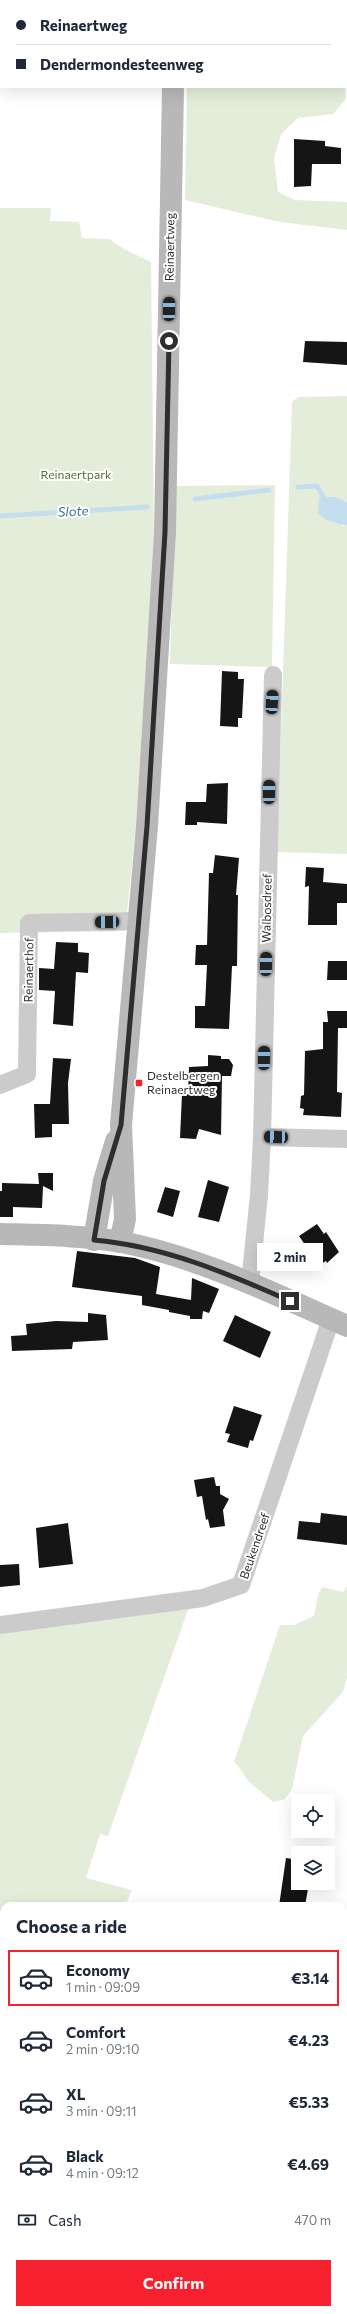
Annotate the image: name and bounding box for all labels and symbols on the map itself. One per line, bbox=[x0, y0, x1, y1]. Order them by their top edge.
street label: Reinaertweg bbox=[161, 212, 177, 281]
car bbox=[163, 297, 175, 321]
route start bbox=[160, 332, 178, 350]
park label: Reinaertpark bbox=[41, 467, 112, 481]
water label: Slote bbox=[57, 502, 89, 520]
car bbox=[265, 690, 279, 714]
car bbox=[263, 780, 275, 804]
street label: Walbosdreef bbox=[258, 873, 274, 943]
car bbox=[95, 916, 119, 928]
street label: Reinaerthof bbox=[20, 937, 36, 1003]
car bbox=[260, 952, 272, 976]
car bbox=[258, 1046, 270, 1070]
place label: Destelbergen Reinaertweg bbox=[147, 1068, 220, 1096]
marker: Destelbergen Reinaertweg bbox=[134, 1078, 144, 1088]
car bbox=[264, 1131, 288, 1143]
callout: 2 min bbox=[257, 1243, 323, 1271]
route end bbox=[281, 1292, 299, 1310]
street label: Beukendreef bbox=[236, 1511, 272, 1581]

